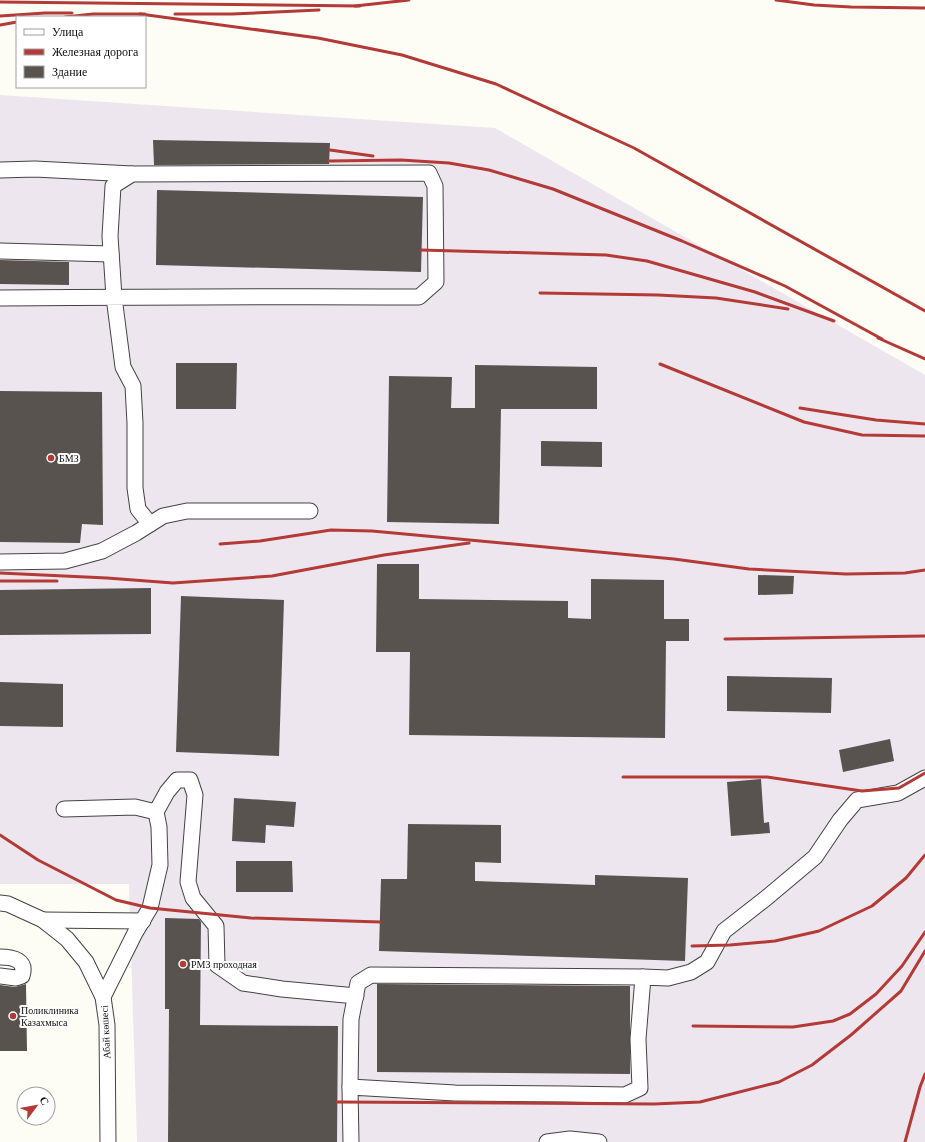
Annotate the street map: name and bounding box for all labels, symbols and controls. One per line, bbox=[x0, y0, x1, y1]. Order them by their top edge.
legend bbox=[16, 16, 146, 88]
text: Улица bbox=[52, 25, 84, 39]
text: Железная дорога bbox=[52, 45, 139, 59]
text: Здание bbox=[52, 65, 87, 79]
marker: БМЗ bbox=[46, 453, 56, 463]
place label: БМЗ bbox=[59, 453, 79, 464]
marker: РМЗ проходная bbox=[178, 959, 188, 969]
place label: РМЗ проходная bbox=[191, 959, 257, 970]
place label: Поликлиника Казахмыса bbox=[21, 1005, 79, 1028]
street label: Абай көшесі bbox=[99, 1005, 112, 1059]
marker: Поликлиника Казахмыса bbox=[8, 1011, 18, 1021]
north arrow bbox=[16, 1086, 56, 1126]
text: С bbox=[37, 1094, 52, 1107]

